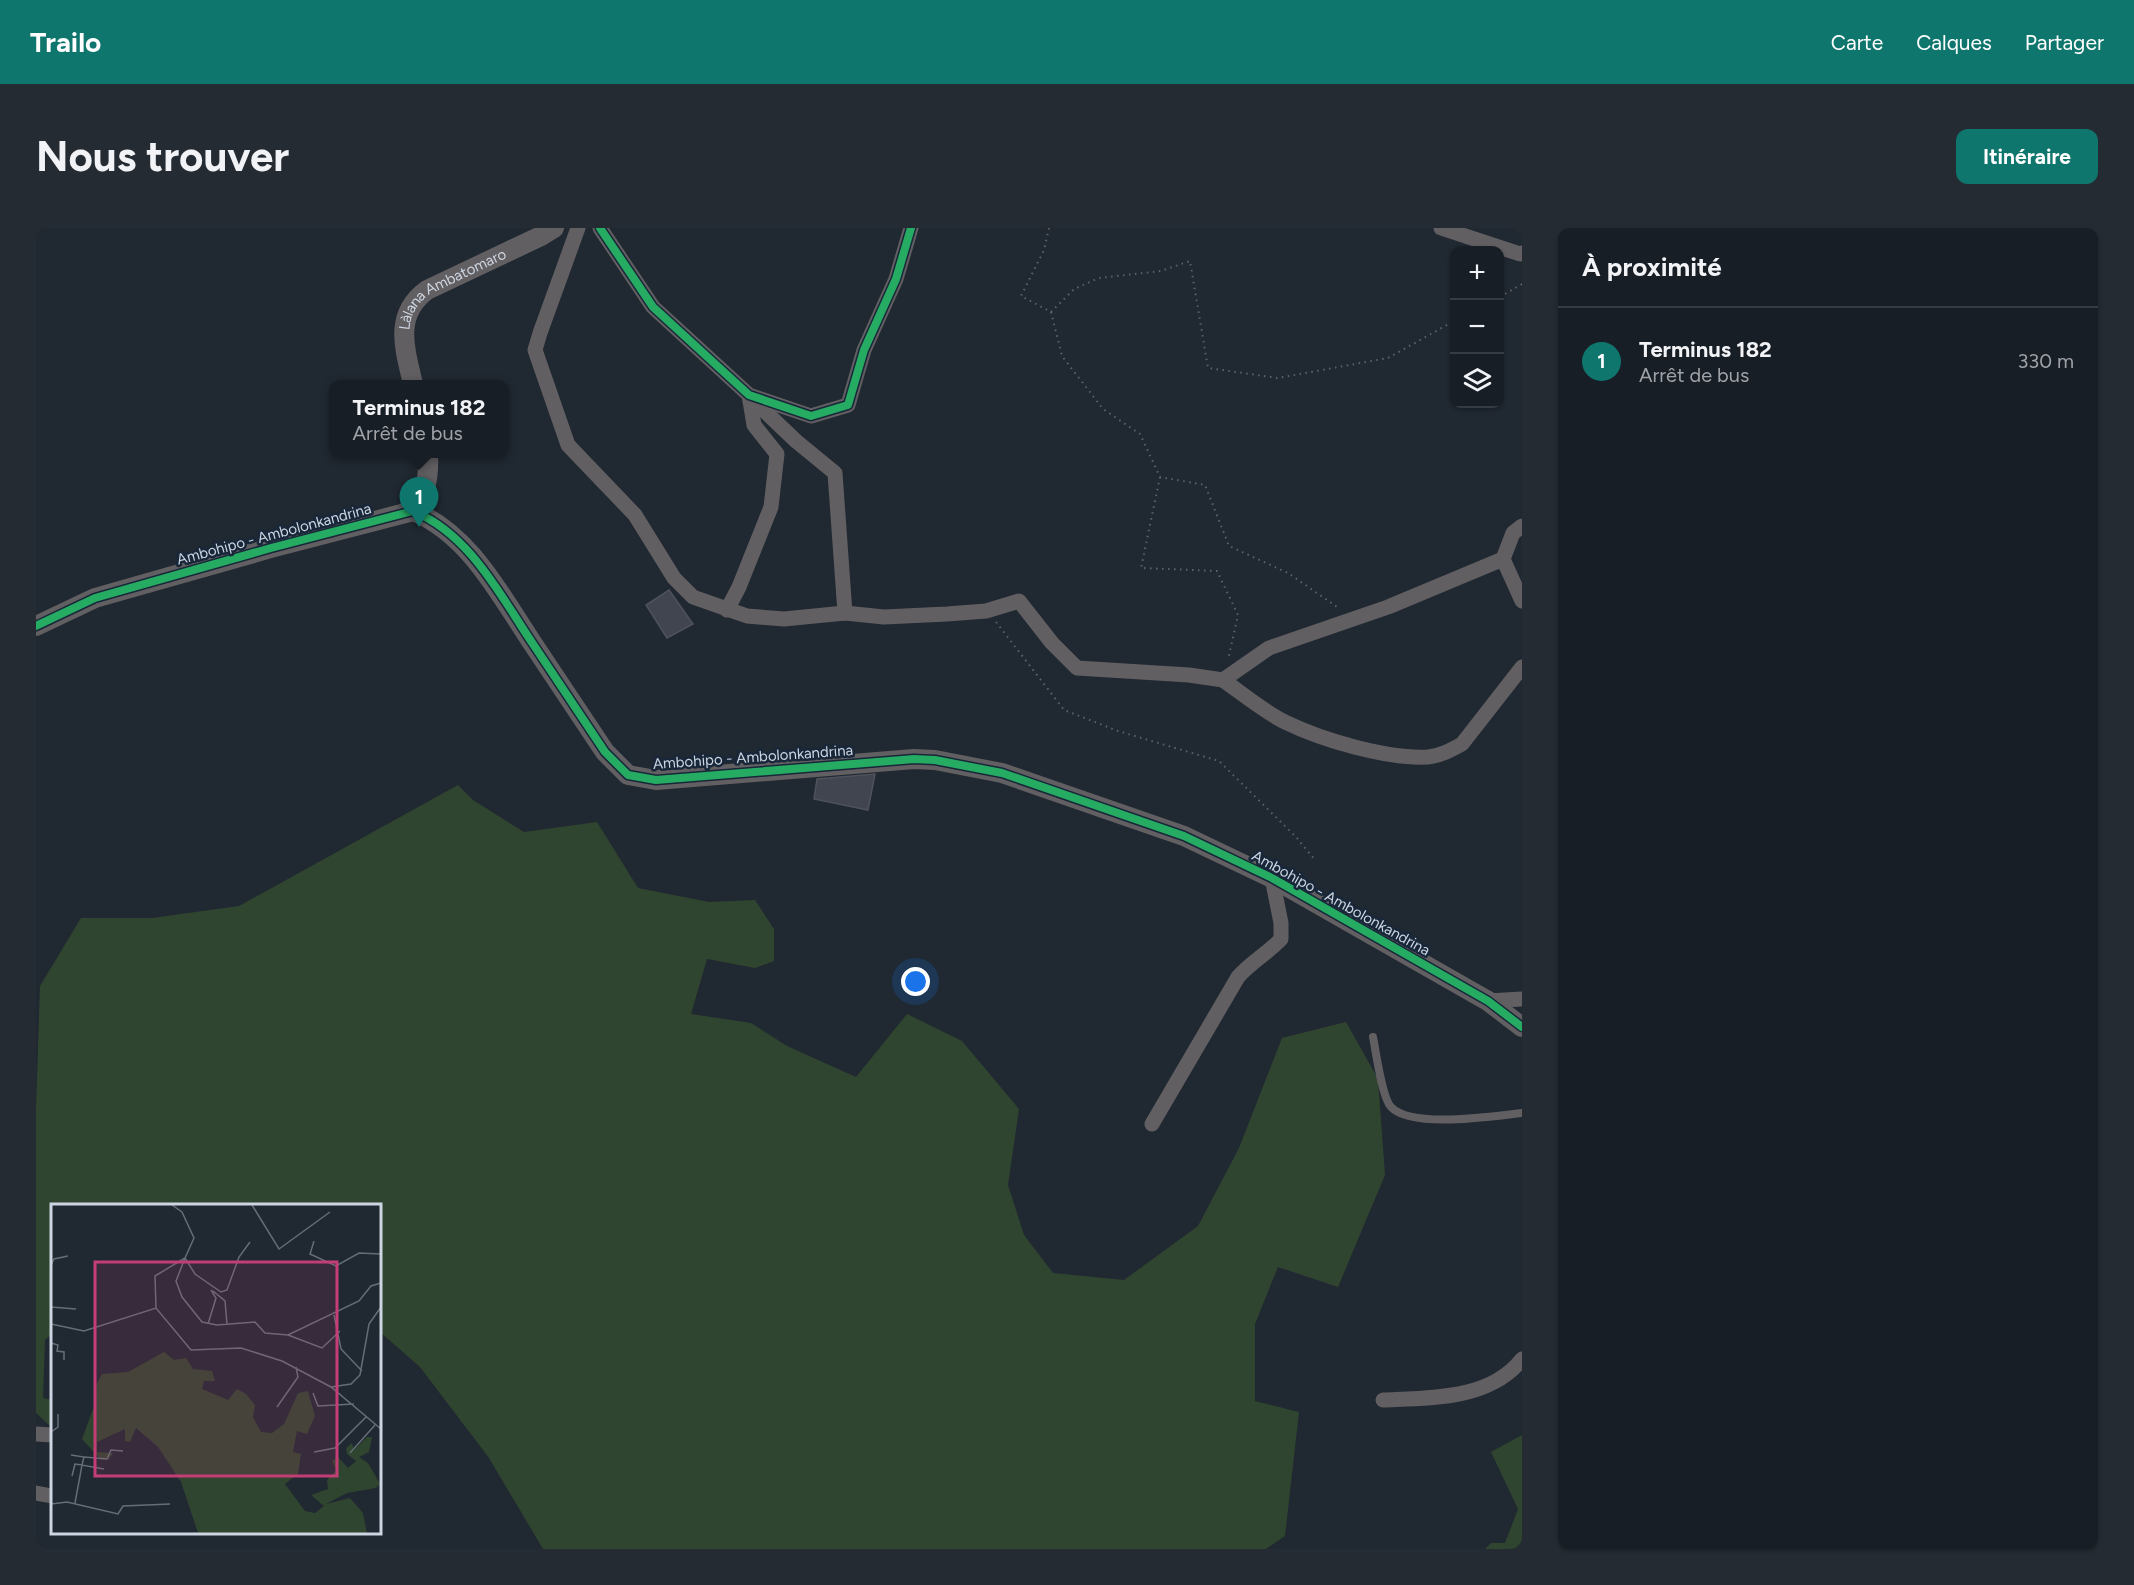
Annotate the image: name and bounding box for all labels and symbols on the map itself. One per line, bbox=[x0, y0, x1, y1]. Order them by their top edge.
street label: Làlana Ambatomaro bbox=[395, 245, 509, 331]
pin: 1 bbox=[400, 478, 439, 527]
street label: Ambohipo - Ambolonkandrina bbox=[175, 499, 373, 569]
street label: Ambohipo - Ambolonkandrina bbox=[652, 741, 854, 773]
street label: Ambohipo - Ambolonkandrina bbox=[1249, 846, 1433, 960]
your location bbox=[901, 967, 930, 996]
inset map bbox=[51, 1204, 381, 1534]

